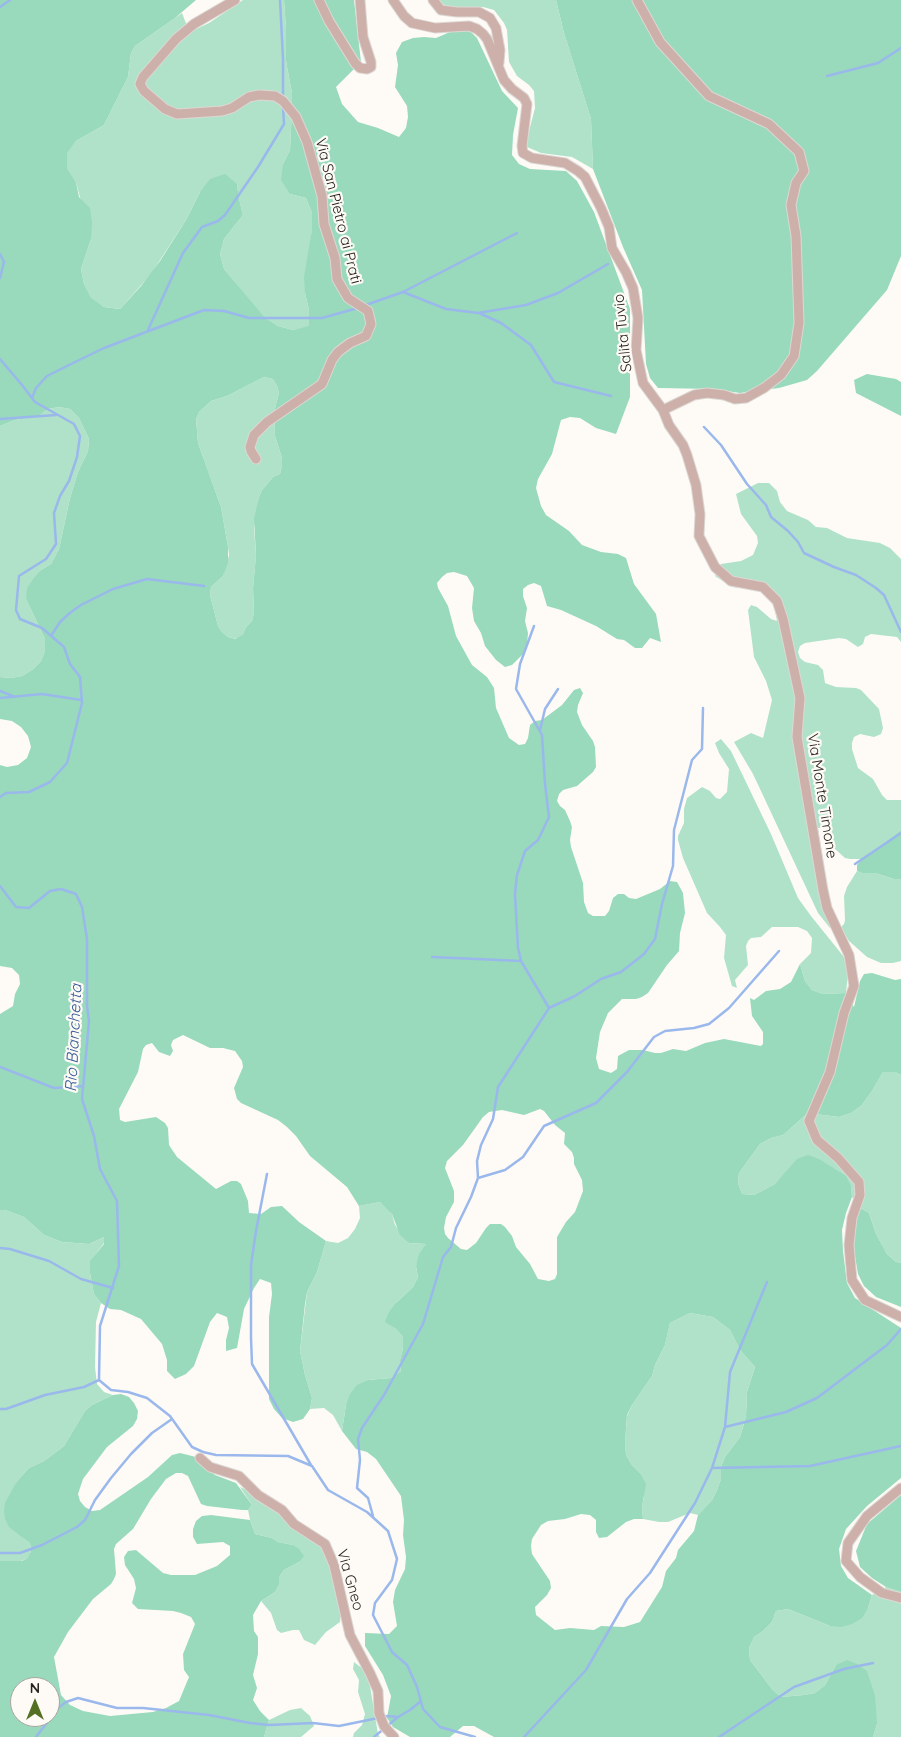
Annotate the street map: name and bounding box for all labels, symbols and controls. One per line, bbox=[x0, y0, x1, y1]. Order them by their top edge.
street label: Via San Pietro ai Prati bbox=[311, 136, 365, 286]
street label: Salita Tuvio bbox=[610, 293, 636, 373]
street label: Via Monte Timone bbox=[803, 732, 841, 860]
water label: Rio Bianchetta bbox=[62, 984, 86, 1092]
street label: Via Gneo bbox=[333, 1547, 367, 1613]
north arrow bbox=[10, 1677, 60, 1727]
text: N bbox=[30, 1679, 40, 1697]

